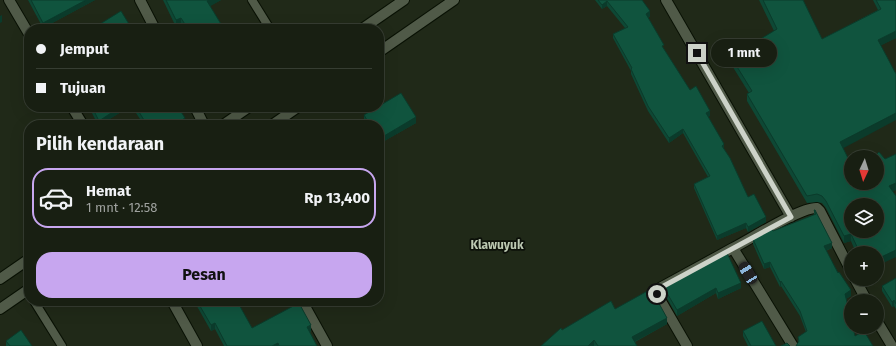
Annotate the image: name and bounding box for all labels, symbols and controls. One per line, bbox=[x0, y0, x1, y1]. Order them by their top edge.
callout: 1 mnt bbox=[711, 39, 777, 67]
text: Jemput bbox=[60, 40, 109, 58]
route end bbox=[688, 44, 706, 62]
text: 1 mnt bbox=[728, 45, 760, 60]
text: Tujuan bbox=[60, 79, 106, 97]
text: Pilih kendaraan bbox=[36, 133, 164, 155]
north arrow bbox=[844, 150, 884, 190]
map controls bbox=[844, 150, 884, 334]
icon: car bbox=[38, 180, 74, 216]
text: Hemat bbox=[86, 182, 131, 200]
text: Rp 13,400 bbox=[304, 189, 370, 207]
button: layers bbox=[844, 198, 884, 238]
text: 1 mnt · 12:58 bbox=[86, 200, 157, 215]
district label: Klawuyuk bbox=[470, 238, 524, 252]
button: + bbox=[844, 246, 884, 286]
button: Pesan bbox=[36, 252, 372, 298]
car bbox=[737, 260, 759, 286]
route start bbox=[648, 285, 666, 303]
button: − bbox=[844, 294, 884, 334]

